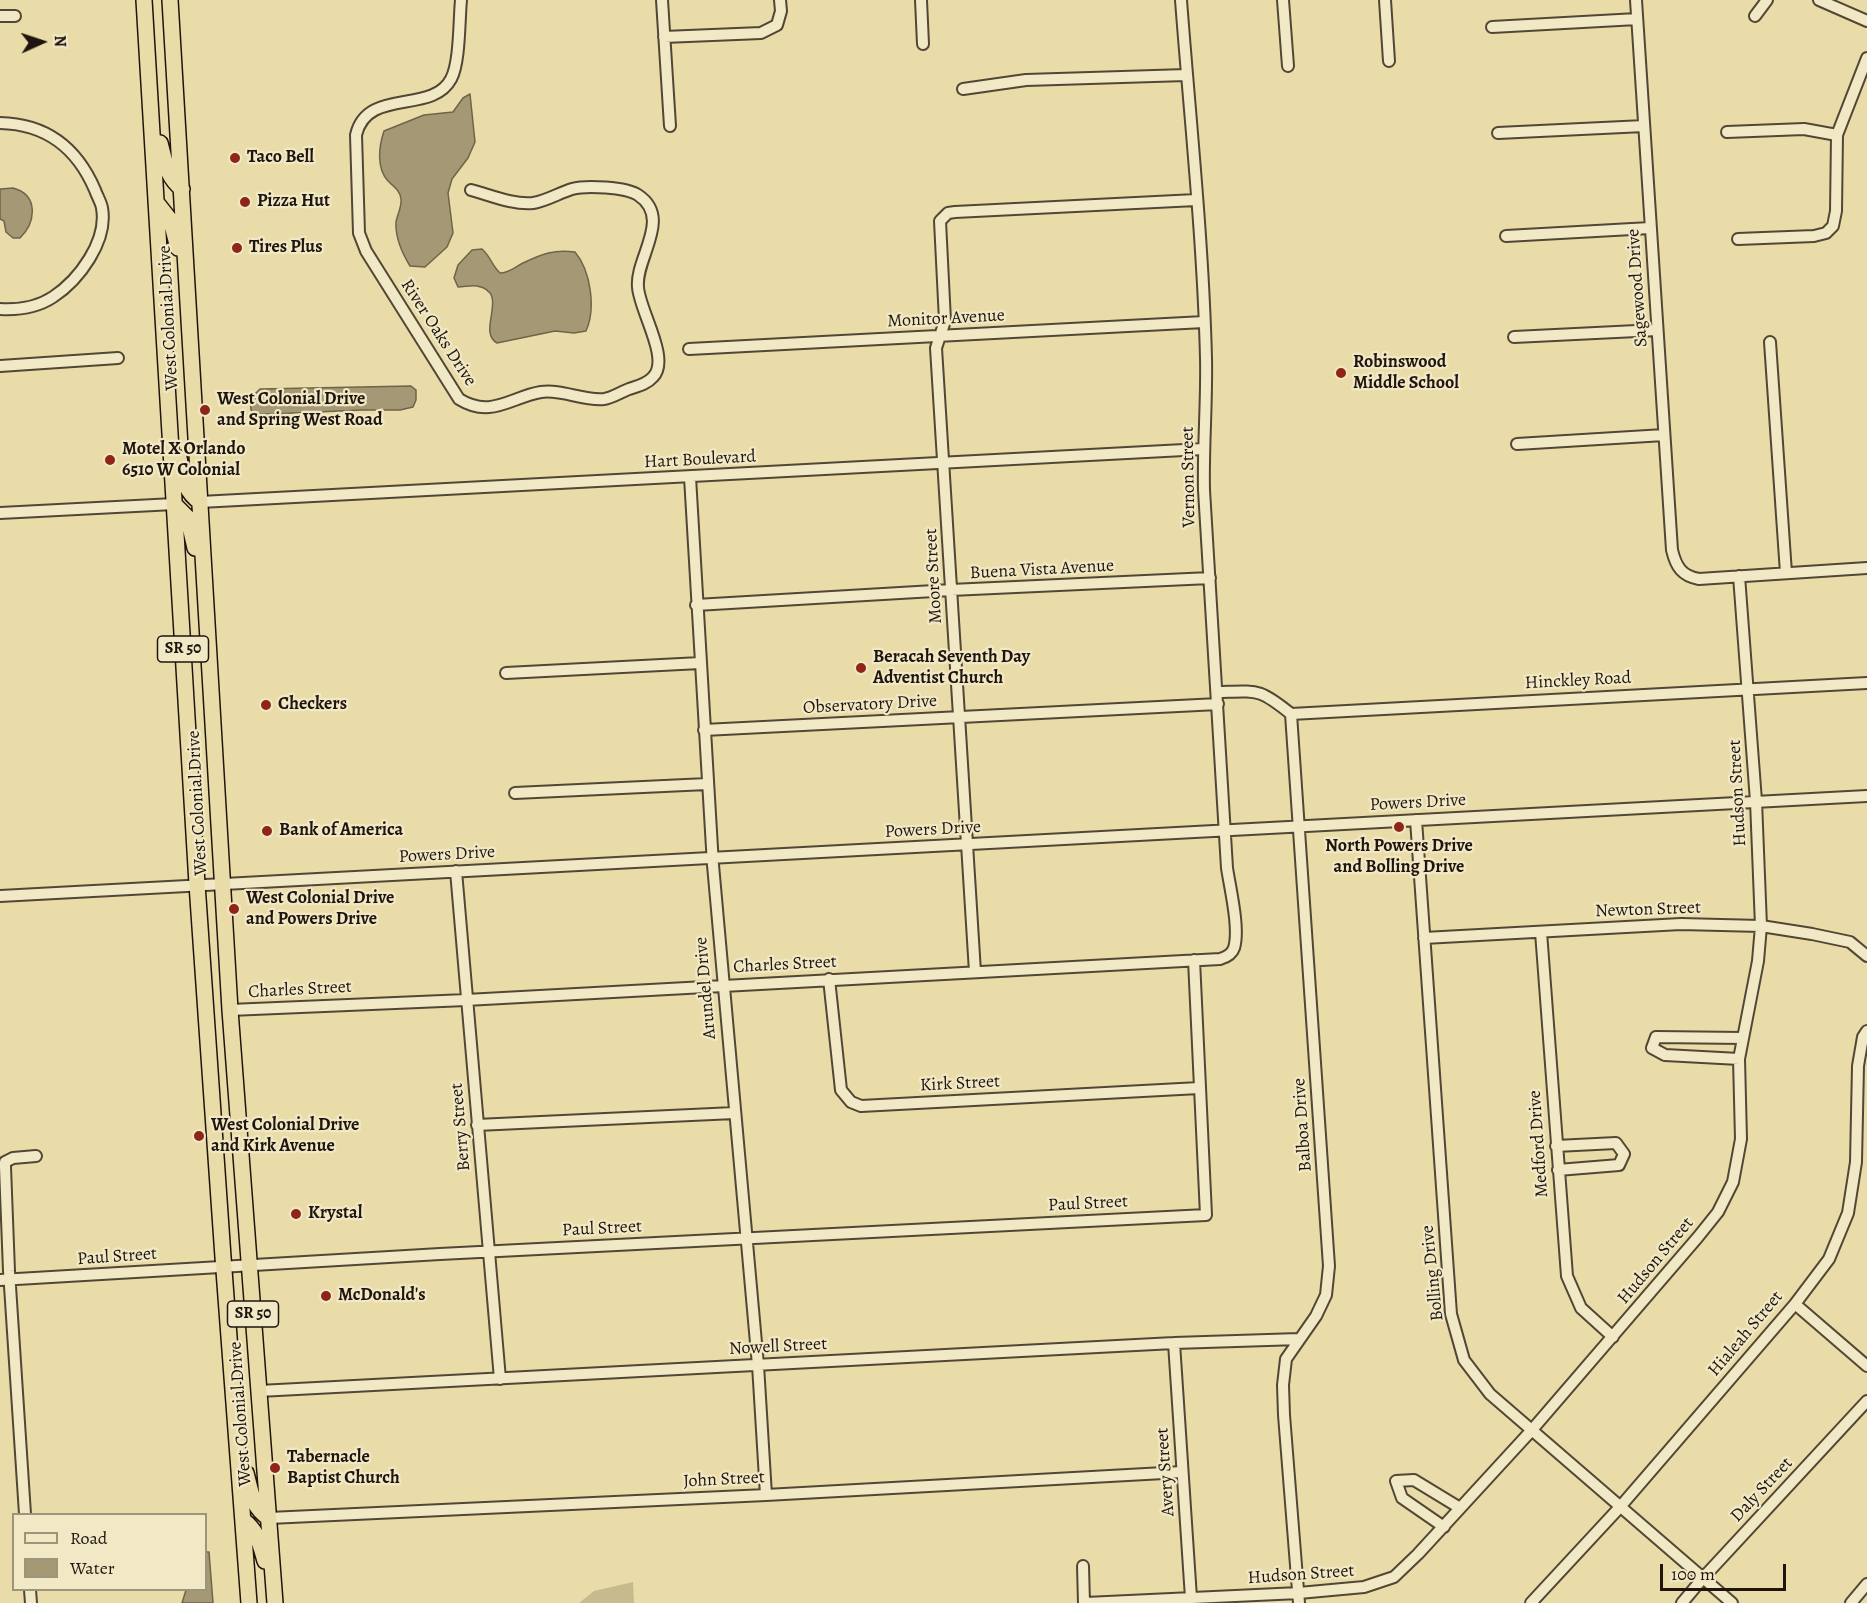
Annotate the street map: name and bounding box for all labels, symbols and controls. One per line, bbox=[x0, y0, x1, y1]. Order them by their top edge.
north arrow bbox=[12, 12, 72, 72]
text: N bbox=[49, 35, 71, 47]
place label: Taco Bell bbox=[247, 147, 314, 169]
marker: Taco Bell bbox=[228, 151, 242, 165]
place label: Pizza Hut bbox=[257, 191, 330, 213]
marker: Pizza Hut bbox=[238, 195, 252, 209]
street label: Sagewood Drive bbox=[1623, 228, 1653, 348]
place label: Tires Plus bbox=[249, 237, 323, 259]
marker: Tires Plus bbox=[230, 241, 244, 255]
street label: West Colonial Drive bbox=[154, 245, 184, 391]
street label: River Oaks Drive bbox=[395, 275, 481, 391]
street label: Monitor Avenue bbox=[887, 305, 1005, 333]
place label: Robinswood Middle School bbox=[1353, 352, 1459, 394]
marker: Robinswood Middle School bbox=[1334, 366, 1348, 380]
place label: West Colonial Drive and Spring West Road bbox=[217, 389, 383, 432]
marker: West Colonial Drive and Spring West Road bbox=[198, 403, 212, 417]
street label: Vernon Street bbox=[1177, 426, 1201, 528]
place label: Motel X Orlando 6510 W Colonial bbox=[122, 439, 245, 482]
street label: Hart Boulevard bbox=[643, 446, 757, 474]
marker: Motel X Orlando 6510 W Colonial bbox=[103, 453, 117, 467]
street label: Moore Street bbox=[921, 528, 947, 624]
street label: Buena Vista Avenue bbox=[969, 555, 1115, 585]
road number: SR 50 bbox=[158, 636, 208, 662]
place label: Beracah Seventh Day Adventist Church bbox=[873, 647, 1030, 690]
marker: Beracah Seventh Day Adventist Church bbox=[854, 661, 868, 675]
street label: Hinckley Road bbox=[1524, 667, 1632, 695]
street label: Observatory Drive bbox=[802, 691, 938, 719]
place label: Checkers bbox=[278, 694, 347, 716]
marker: Checkers bbox=[259, 698, 273, 712]
street label: West Colonial Drive bbox=[183, 730, 213, 876]
street label: Hudson Street bbox=[1724, 739, 1752, 847]
street label: Powers Drive bbox=[1369, 790, 1467, 816]
street label: Powers Drive bbox=[884, 817, 982, 843]
place label: Bank of America bbox=[279, 820, 403, 842]
marker: North Powers Drive and Bolling Drive bbox=[1392, 820, 1406, 834]
marker: Bank of America bbox=[260, 824, 274, 838]
place label: North Powers Drive and Bolling Drive bbox=[1325, 836, 1473, 878]
street label: Powers Drive bbox=[398, 842, 496, 868]
place label: West Colonial Drive and Powers Drive bbox=[246, 888, 394, 930]
street label: Newton Street bbox=[1595, 897, 1701, 923]
marker: West Colonial Drive and Powers Drive bbox=[227, 902, 241, 916]
street label: Arundel Drive bbox=[691, 936, 721, 1040]
street label: Charles Street bbox=[733, 952, 837, 978]
street label: Charles Street bbox=[248, 977, 352, 1003]
street label: Kirk Street bbox=[919, 1071, 1001, 1097]
street label: Balboa Drive bbox=[1289, 1077, 1317, 1173]
street label: Berry Street bbox=[446, 1082, 476, 1172]
street label: Medford Drive bbox=[1524, 1090, 1554, 1198]
place label: West Colonial Drive and Kirk Avenue bbox=[211, 1115, 359, 1158]
marker: West Colonial Drive and Kirk Avenue bbox=[192, 1129, 206, 1143]
street label: Paul Street bbox=[1048, 1191, 1128, 1217]
place label: Krystal bbox=[308, 1203, 362, 1225]
marker: Krystal bbox=[289, 1207, 303, 1221]
street label: Hudson Street bbox=[1613, 1213, 1699, 1309]
street label: Paul Street bbox=[562, 1216, 642, 1242]
street label: Bolling Drive bbox=[1417, 1224, 1449, 1322]
street label: Paul Street bbox=[76, 1243, 158, 1271]
place label: McDonald's bbox=[338, 1285, 426, 1307]
street label: Hialeah Street bbox=[1704, 1287, 1788, 1381]
marker: McDonald's bbox=[319, 1289, 333, 1303]
road number: SR 50 bbox=[228, 1301, 278, 1327]
street label: Nowell Street bbox=[728, 1334, 828, 1360]
street label: West Colonial Drive bbox=[225, 1341, 257, 1487]
street label: Avery Street bbox=[1152, 1427, 1180, 1517]
place label: Tabernacle Baptist Church bbox=[287, 1447, 400, 1490]
street label: Daly Street bbox=[1726, 1453, 1798, 1527]
marker: Tabernacle Baptist Church bbox=[268, 1461, 282, 1475]
street label: John Street bbox=[683, 1467, 765, 1493]
legend bbox=[12, 1513, 207, 1591]
text: Road bbox=[70, 1526, 107, 1550]
scale bar bbox=[1663, 1552, 1789, 1590]
text: Water bbox=[70, 1556, 115, 1580]
street label: Hudson Street bbox=[1247, 1560, 1355, 1590]
text: 100 m bbox=[1671, 1562, 1715, 1586]

